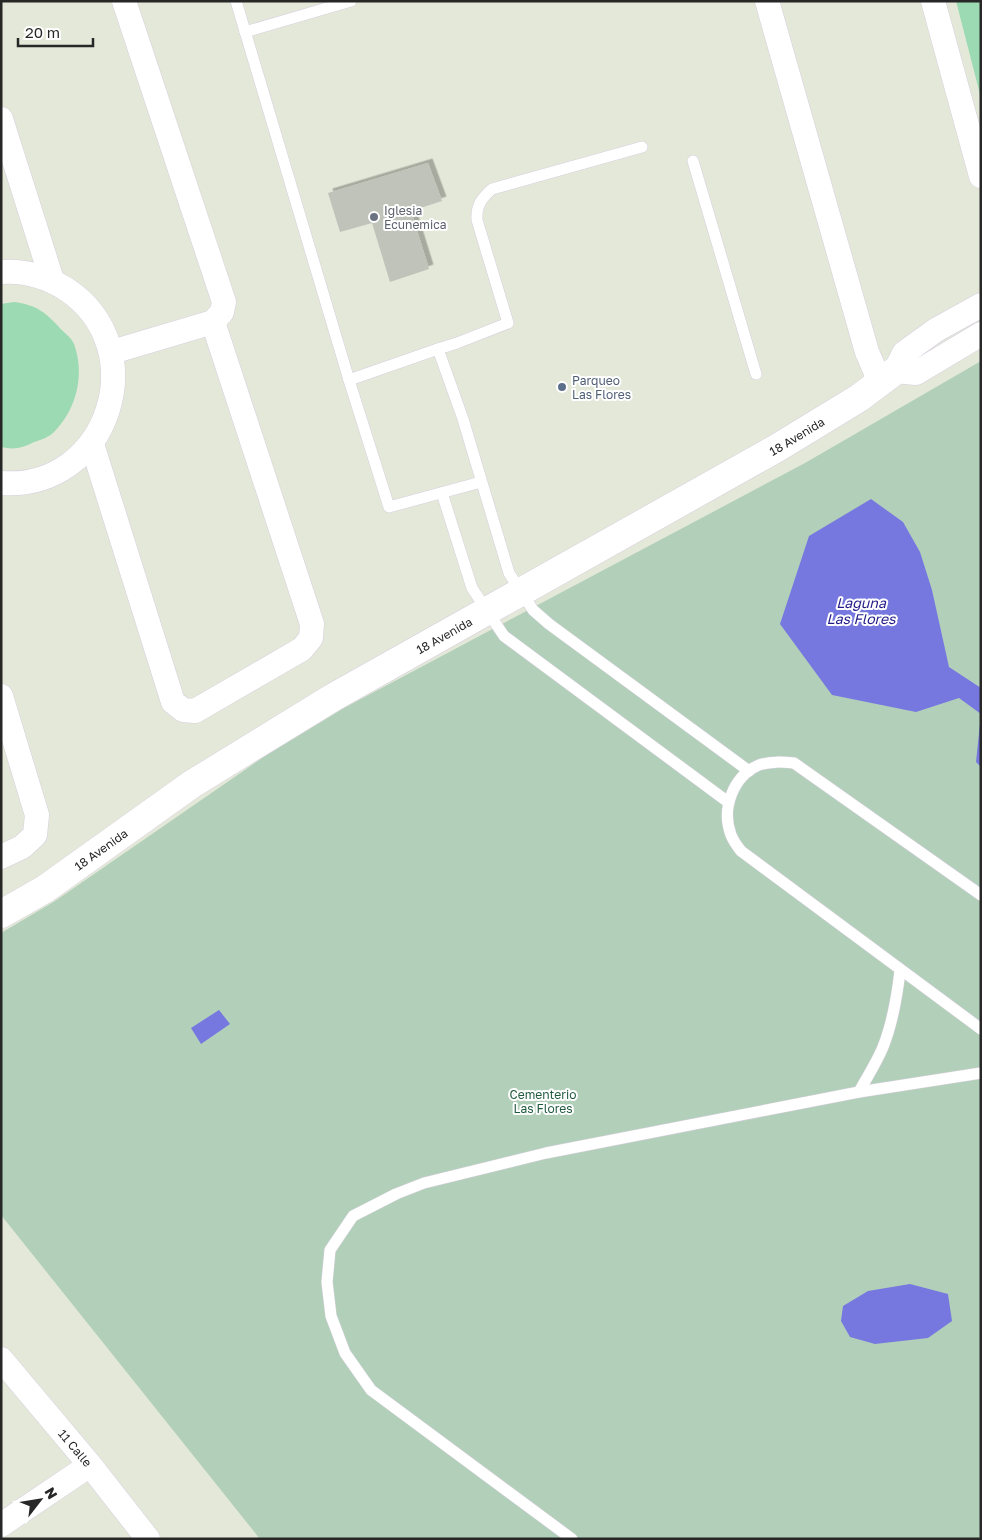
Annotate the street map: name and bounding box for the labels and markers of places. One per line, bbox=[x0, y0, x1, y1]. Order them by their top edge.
place label: Iglesia Ecunemica bbox=[384, 203, 447, 232]
marker: Iglesia Ecunemica bbox=[368, 211, 380, 223]
place label: Parqueo Las Flores bbox=[572, 373, 631, 402]
marker: Parqueo Las Flores bbox=[556, 381, 568, 393]

